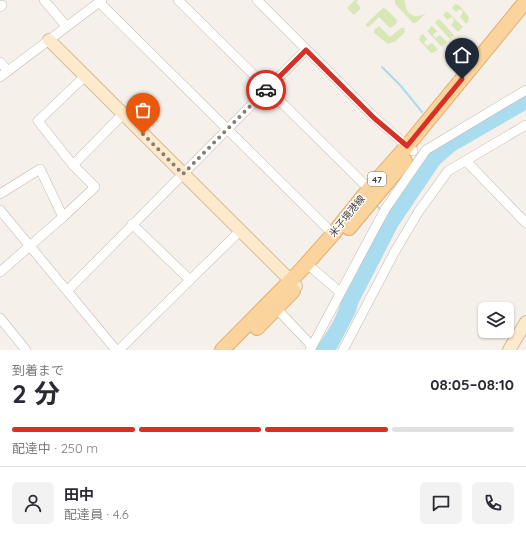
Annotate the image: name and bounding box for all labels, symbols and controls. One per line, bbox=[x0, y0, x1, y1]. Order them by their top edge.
pin bbox=[445, 38, 479, 79]
icon: home bbox=[451, 44, 473, 66]
courier bbox=[246, 70, 286, 110]
icon: car bbox=[255, 79, 277, 101]
pin bbox=[126, 93, 160, 134]
icon: bag bbox=[132, 99, 154, 121]
road number: 47 bbox=[368, 172, 386, 186]
street label: 米子境港線 bbox=[326, 192, 368, 240]
map controls bbox=[478, 302, 514, 338]
button: layers bbox=[478, 302, 514, 338]
text: 到着まで bbox=[12, 362, 64, 378]
text: 08:05–08:10 bbox=[430, 375, 514, 394]
text: 2 分 bbox=[12, 377, 60, 410]
text: 配達中 · 250 m bbox=[12, 440, 98, 456]
button: person bbox=[12, 482, 54, 524]
button: chat bbox=[420, 482, 462, 524]
button: phone bbox=[472, 482, 514, 524]
text: 田中 bbox=[64, 485, 94, 504]
text: 配達員 · 4.6 bbox=[64, 506, 129, 522]

